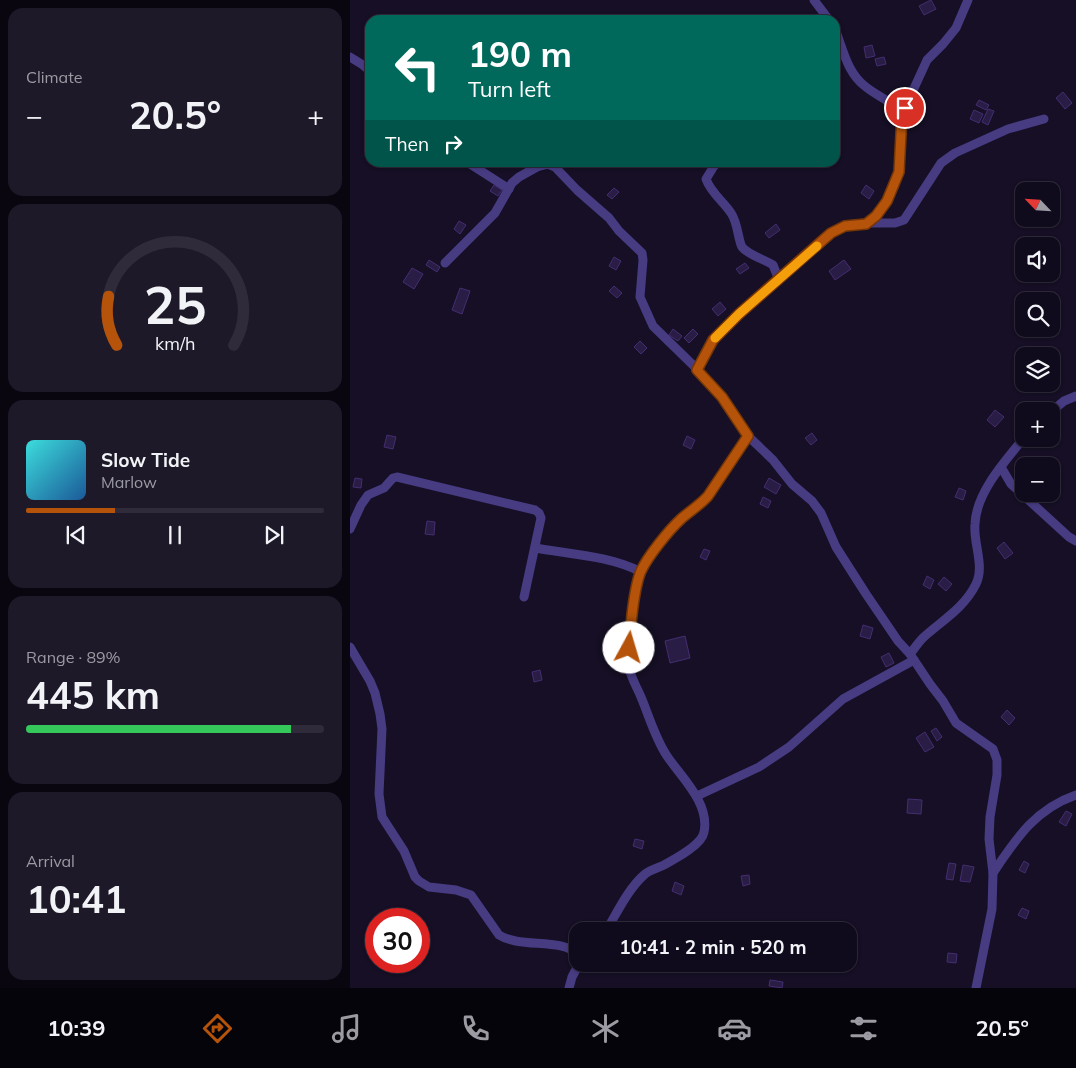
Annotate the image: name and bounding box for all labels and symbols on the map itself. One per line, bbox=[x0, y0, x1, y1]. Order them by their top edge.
pin bbox=[884, 87, 926, 129]
north arrow bbox=[1015, 182, 1060, 228]
position arrow bbox=[602, 621, 654, 673]
speed limit sign: 30 bbox=[365, 908, 430, 973]

